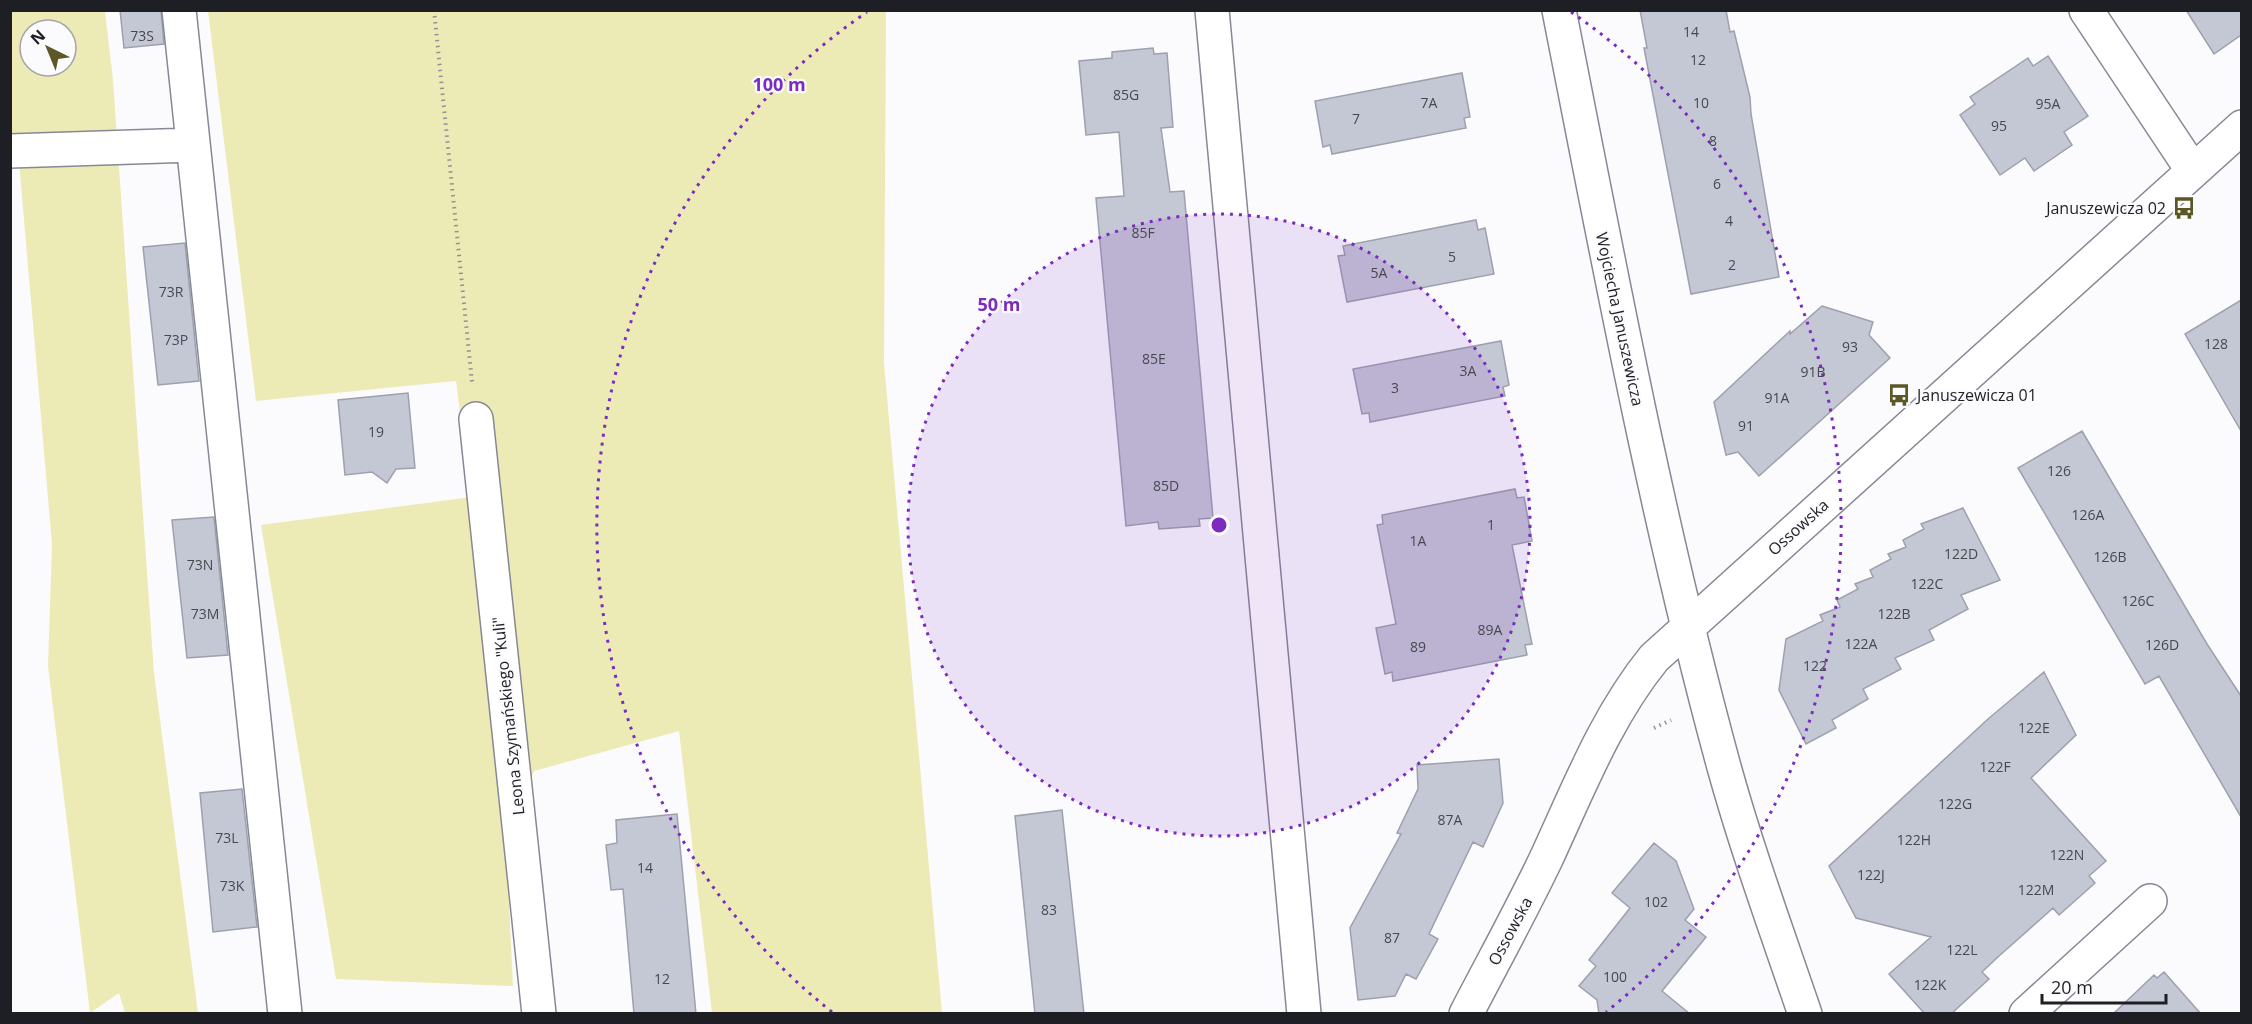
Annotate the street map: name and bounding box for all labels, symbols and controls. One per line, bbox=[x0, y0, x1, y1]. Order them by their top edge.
north arrow bbox=[18, 18, 78, 78]
house number: 14 bbox=[1683, 22, 1699, 41]
text: N bbox=[26, 25, 50, 50]
house number: 73S bbox=[130, 26, 154, 45]
house number: 12 bbox=[1690, 50, 1706, 69]
text: 100 m bbox=[752, 72, 806, 96]
house number: 85G bbox=[1113, 85, 1139, 104]
house number: 7A bbox=[1421, 93, 1438, 112]
house number: 10 bbox=[1693, 93, 1709, 112]
house number: 95A bbox=[2036, 94, 2061, 113]
house number: 7 bbox=[1352, 109, 1360, 128]
house number: 95 bbox=[1991, 116, 2007, 135]
house number: 8 bbox=[1709, 131, 1717, 150]
house number: 6 bbox=[1713, 174, 1721, 193]
bus stop icon: Januszewicza 02 bbox=[2171, 195, 2197, 221]
place label: Januszewicza 02 bbox=[2044, 197, 2166, 219]
house number: 4 bbox=[1725, 211, 1733, 230]
house number: 85F bbox=[1131, 223, 1155, 242]
street label: Wojciecha Januszewicza bbox=[1591, 230, 1649, 408]
house number: 5 bbox=[1448, 247, 1456, 266]
house number: 2 bbox=[1728, 255, 1736, 274]
house number: 5A bbox=[1371, 263, 1388, 282]
house number: 73R bbox=[159, 282, 184, 301]
text: 50 m bbox=[978, 292, 1020, 316]
house number: 73P bbox=[164, 330, 188, 349]
house number: 128 bbox=[2204, 334, 2228, 353]
house number: 93 bbox=[1842, 337, 1858, 356]
house number: 85E bbox=[1142, 349, 1166, 368]
house number: 3A bbox=[1460, 361, 1477, 380]
house number: 91B bbox=[1800, 362, 1826, 381]
house number: 3 bbox=[1391, 378, 1399, 397]
bus stop icon: Januszewicza 01 bbox=[1886, 382, 1912, 408]
place label: Januszewicza 01 bbox=[1915, 384, 2037, 406]
house number: 91A bbox=[1765, 388, 1790, 407]
house number: 91 bbox=[1738, 416, 1754, 435]
house number: 19 bbox=[368, 422, 384, 441]
house number: 126 bbox=[2047, 461, 2071, 480]
house number: 85D bbox=[1153, 476, 1179, 495]
street label: Ossowska bbox=[1763, 494, 1833, 560]
house number: 126A bbox=[2072, 505, 2105, 524]
centre of rings bbox=[1209, 515, 1229, 535]
house number: 1 bbox=[1487, 515, 1495, 534]
house number: 1A bbox=[1410, 531, 1427, 550]
house number: 122D bbox=[1944, 544, 1978, 563]
house number: 126B bbox=[2093, 547, 2127, 566]
house number: 73N bbox=[187, 555, 213, 574]
house number: 122C bbox=[1911, 574, 1944, 593]
house number: 126C bbox=[2122, 591, 2155, 610]
house number: 73M bbox=[191, 604, 219, 623]
house number: 122B bbox=[1877, 604, 1911, 623]
street label: Leona Szymańskiego "Kuli" bbox=[487, 616, 529, 816]
house number: 89A bbox=[1478, 620, 1503, 639]
house number: 122A bbox=[1845, 634, 1878, 653]
house number: 126D bbox=[2145, 635, 2179, 654]
house number: 89 bbox=[1410, 637, 1426, 656]
house number: 122 bbox=[1803, 656, 1827, 675]
house number: 122E bbox=[2018, 718, 2050, 737]
house number: 122F bbox=[1979, 757, 2011, 776]
house number: 122G bbox=[1938, 794, 1972, 813]
house number: 87A bbox=[1438, 810, 1463, 829]
house number: 73L bbox=[215, 828, 239, 847]
house number: 122H bbox=[1897, 830, 1931, 849]
house number: 122N bbox=[2050, 845, 2084, 864]
house number: 14 bbox=[637, 858, 653, 877]
house number: 122J bbox=[1857, 865, 1885, 884]
house number: 73K bbox=[220, 876, 245, 895]
house number: 122M bbox=[2018, 880, 2054, 899]
house number: 102 bbox=[1644, 892, 1668, 911]
street label: Ossowska bbox=[1483, 893, 1537, 969]
house number: 83 bbox=[1041, 900, 1057, 919]
house number: 87 bbox=[1384, 928, 1400, 947]
house number: 122L bbox=[1946, 940, 1978, 959]
house number: 100 bbox=[1603, 967, 1627, 986]
scale bar bbox=[2042, 967, 2166, 1005]
house number: 12 bbox=[654, 969, 670, 988]
house number: 122K bbox=[1914, 975, 1947, 994]
text: 20 m bbox=[2051, 975, 2093, 999]

